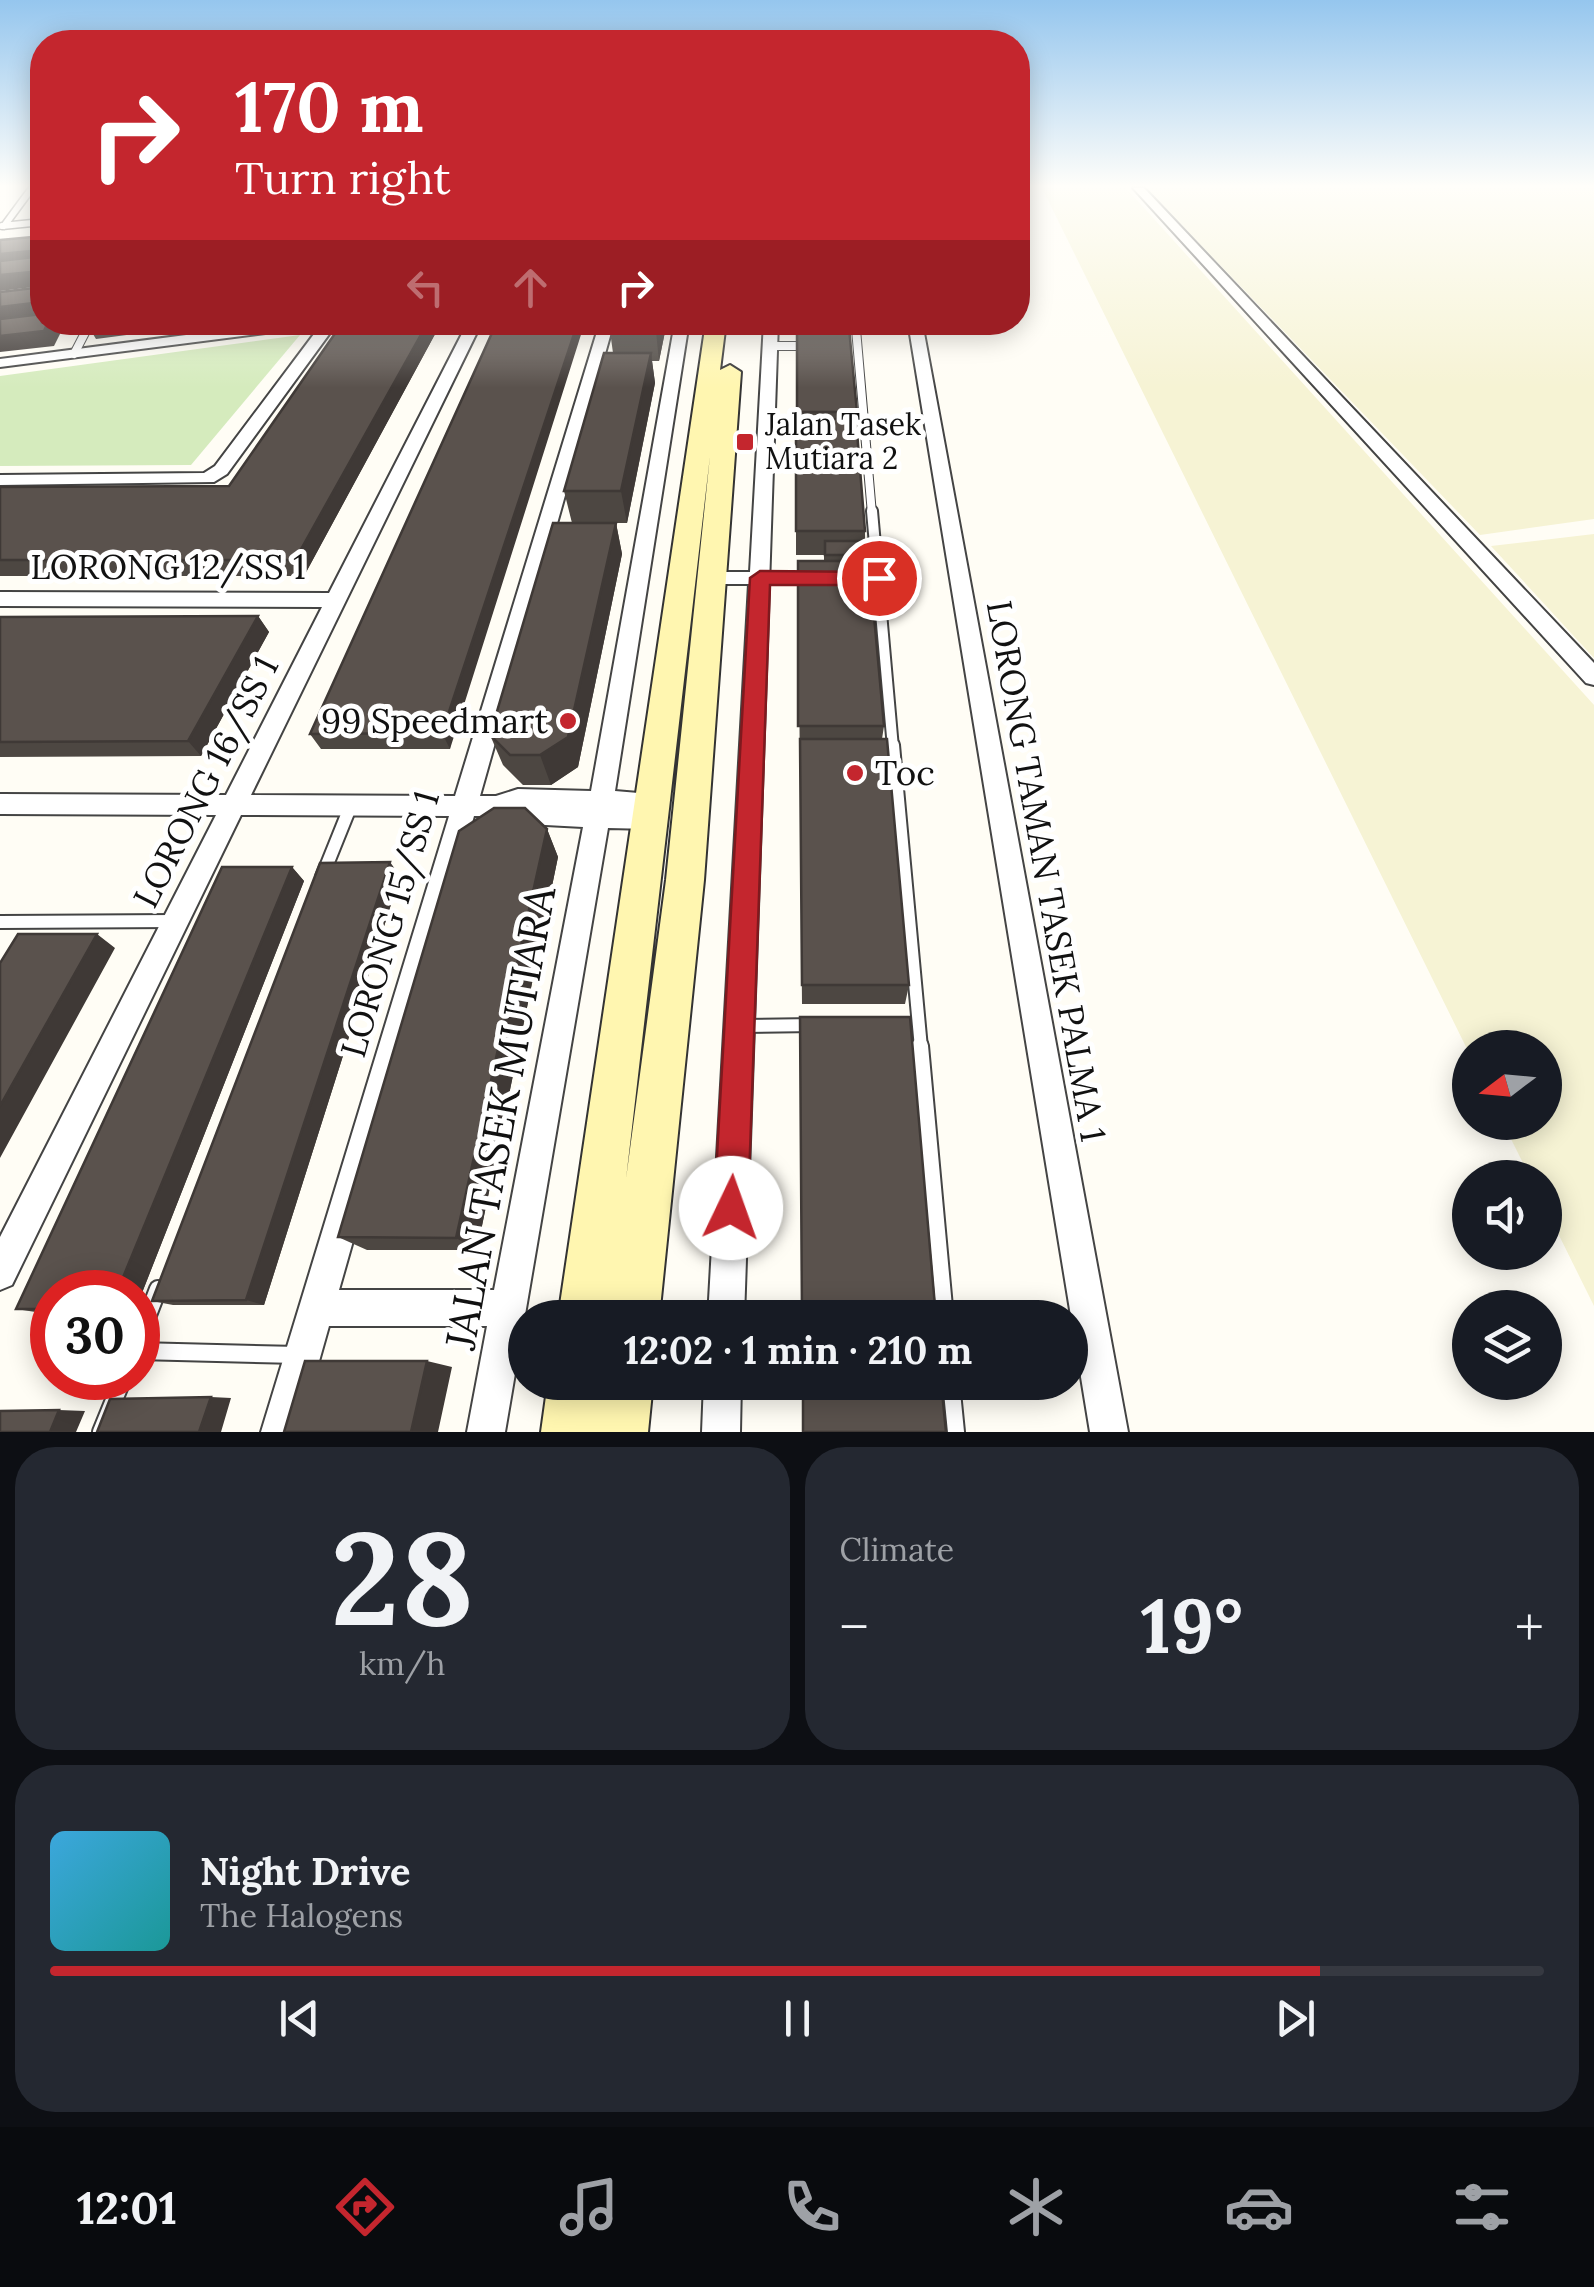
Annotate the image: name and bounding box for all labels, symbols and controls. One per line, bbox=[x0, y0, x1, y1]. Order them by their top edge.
text: 170 m bbox=[235, 62, 424, 151]
icon: right bbox=[70, 70, 200, 200]
text: Turn right bbox=[235, 149, 451, 206]
icon: left bbox=[398, 260, 453, 315]
icon: ahead bbox=[503, 260, 558, 315]
icon: right bbox=[608, 260, 663, 315]
place label: Jalan Tasek Mutiara 2 bbox=[764, 405, 921, 477]
marker: Jalan Tasek Mutiara 2 bbox=[734, 431, 756, 453]
pin bbox=[837, 536, 922, 621]
street label: LORONG 12/SS 1 bbox=[30, 544, 306, 589]
icon: arrive bbox=[852, 551, 907, 606]
street label: LORONG TAMAN TASEK PALMA 1 bbox=[977, 597, 1116, 1145]
street label: LORONG 16/SS 1 bbox=[123, 649, 288, 915]
place label: 99 Speedmart bbox=[321, 698, 548, 743]
marker: 99 Speedmart bbox=[557, 710, 579, 732]
place label: Toc bbox=[875, 750, 935, 795]
marker: Toc bbox=[844, 762, 866, 784]
street label: LORONG 15/SS 1 bbox=[330, 785, 449, 1062]
street label: JALAN TASEK MUTIARA bbox=[433, 882, 567, 1355]
north arrow bbox=[1452, 1030, 1562, 1140]
map controls bbox=[1452, 1030, 1562, 1400]
position arrow bbox=[679, 1156, 783, 1260]
button: sound bbox=[1452, 1160, 1562, 1270]
speed limit sign: 30 bbox=[30, 1270, 160, 1400]
button: layers bbox=[1452, 1290, 1562, 1400]
text: 12:02 · 1 min · 210 m bbox=[624, 1326, 972, 1374]
text: 28 bbox=[330, 1494, 474, 1661]
text: Climate bbox=[840, 1529, 954, 1570]
text: 19° bbox=[1141, 1578, 1243, 1674]
text: − bbox=[840, 1592, 869, 1662]
text: + bbox=[1515, 1592, 1544, 1662]
text: km/h bbox=[359, 1643, 445, 1684]
text: Night Drive bbox=[200, 1847, 411, 1895]
text: The Halogens bbox=[200, 1895, 403, 1936]
icon: previous bbox=[272, 1991, 327, 2046]
icon: pause bbox=[770, 1991, 825, 2046]
icon: next bbox=[1268, 1991, 1323, 2046]
icon: directions bbox=[330, 2172, 400, 2242]
icon: music bbox=[554, 2172, 624, 2242]
icon: phone bbox=[777, 2172, 847, 2242]
icon: climate bbox=[1001, 2172, 1071, 2242]
icon: car bbox=[1224, 2172, 1294, 2242]
icon: filters bbox=[1447, 2172, 1517, 2242]
text: 12:01 bbox=[77, 2179, 177, 2236]

